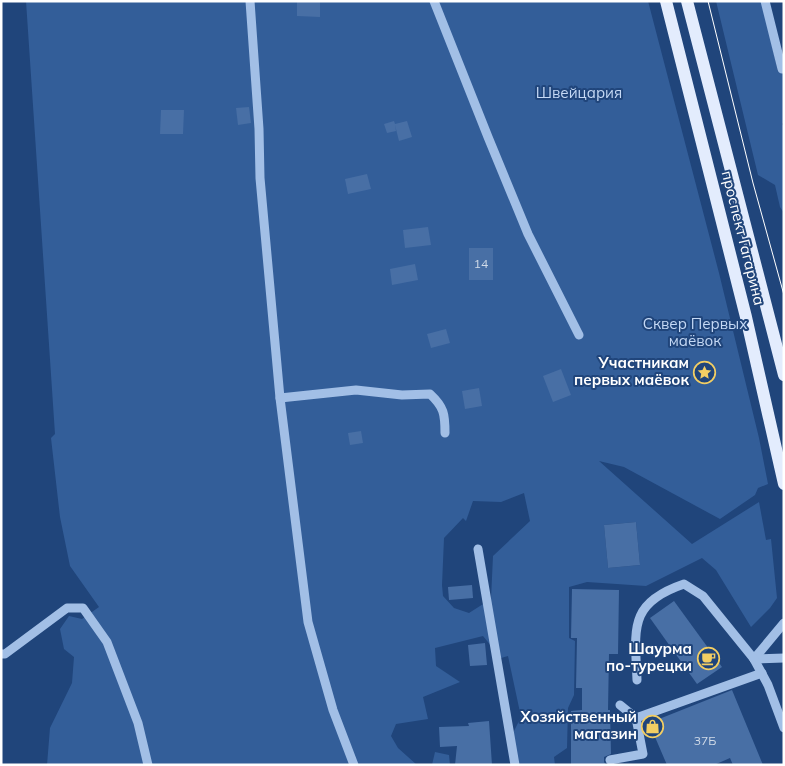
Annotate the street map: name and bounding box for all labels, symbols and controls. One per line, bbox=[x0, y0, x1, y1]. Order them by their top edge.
park label: Швейцария bbox=[536, 83, 622, 102]
street label: проспект Гагарина bbox=[718, 169, 769, 307]
house number: 14 bbox=[474, 256, 488, 271]
park label: Сквер Первых маёвок bbox=[643, 314, 747, 350]
place label: Участникам первых маёвок bbox=[574, 353, 689, 389]
place icon: Участникам первых маёвок bbox=[693, 360, 717, 384]
place label: Шаурма по-турецки bbox=[606, 639, 692, 675]
cafe icon: Шаурма по-турецки bbox=[696, 646, 720, 670]
place label: Хозяйственный магазин bbox=[519, 707, 637, 743]
shop icon: Хозяйственный магазин bbox=[641, 714, 665, 738]
house number: 37Б bbox=[694, 733, 716, 748]

